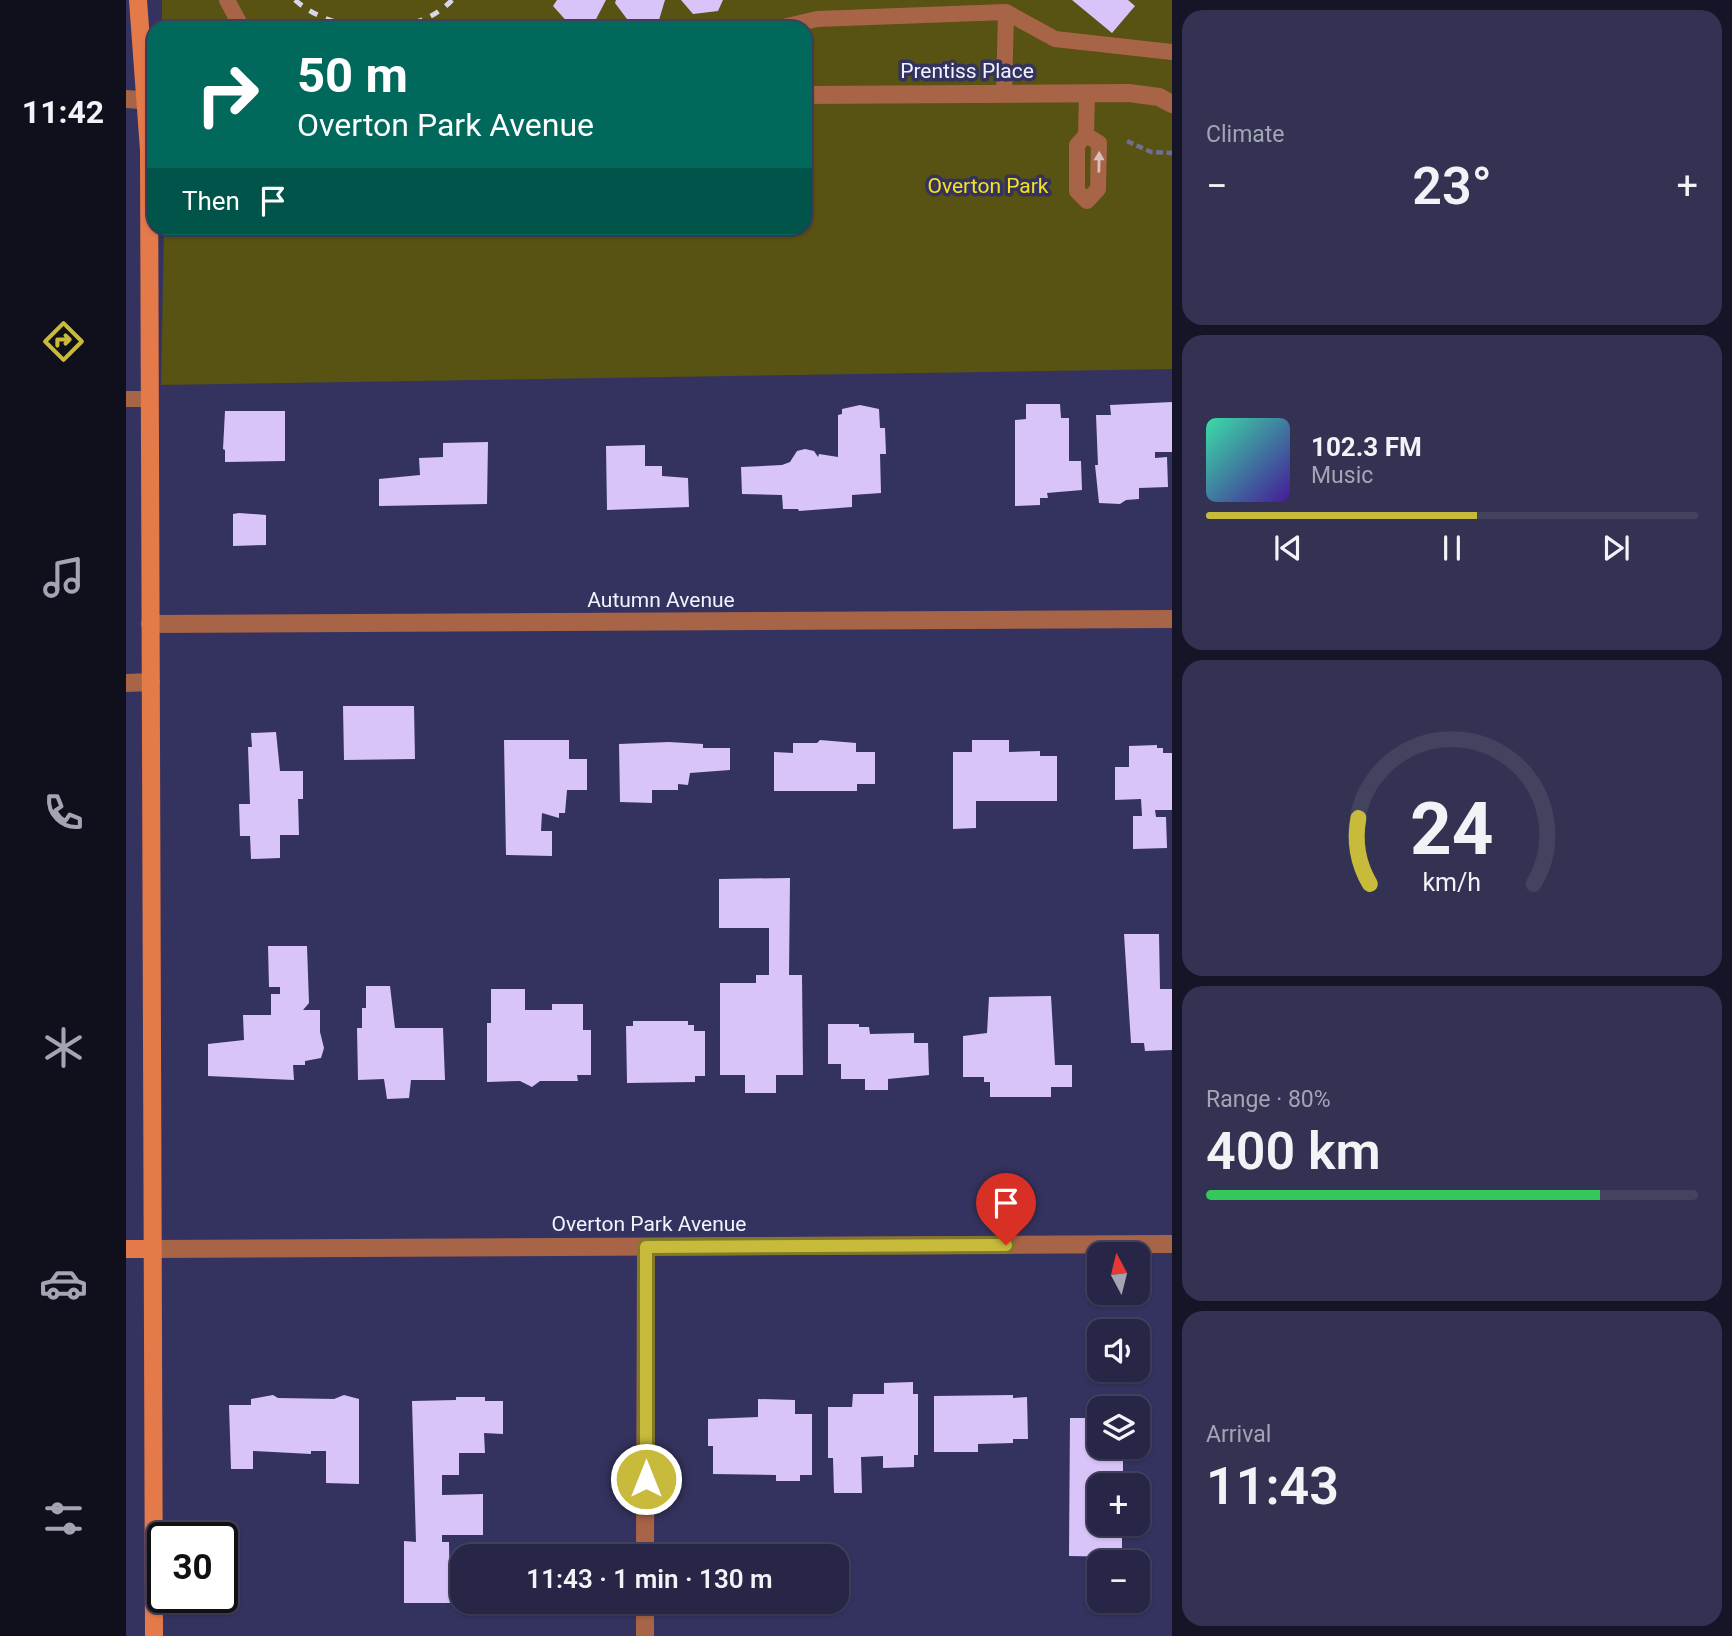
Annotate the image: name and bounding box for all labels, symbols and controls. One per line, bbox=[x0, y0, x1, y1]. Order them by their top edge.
text: 50 m bbox=[297, 47, 408, 104]
icon: right bbox=[182, 49, 273, 140]
street label: Prentiss Place bbox=[900, 59, 1034, 83]
text: 11:42 bbox=[22, 93, 104, 131]
text: Overton Park Avenue bbox=[297, 106, 594, 144]
text: Climate bbox=[1206, 121, 1285, 148]
one-way arrow bbox=[1093, 150, 1104, 172]
text: 23° bbox=[1412, 156, 1492, 217]
text: − bbox=[1206, 164, 1228, 208]
text: + bbox=[1676, 164, 1698, 208]
park label: Overton Park bbox=[927, 174, 1049, 198]
icon: arrive bbox=[254, 182, 292, 220]
text: Then bbox=[182, 186, 240, 216]
icon: directions bbox=[39, 317, 88, 366]
text: 102.3 FM bbox=[1311, 432, 1422, 462]
text: Music bbox=[1311, 462, 1373, 489]
icon: previous bbox=[1269, 529, 1307, 567]
icon: pause bbox=[1433, 529, 1471, 567]
icon: next bbox=[1597, 529, 1635, 567]
icon: music bbox=[39, 553, 88, 602]
street label: Autumn Avenue bbox=[587, 588, 735, 612]
text: 24 bbox=[1410, 786, 1494, 872]
icon: phone bbox=[39, 788, 88, 837]
text: km/h bbox=[1423, 868, 1481, 897]
icon: climate bbox=[39, 1023, 88, 1072]
text: Range · 80% bbox=[1206, 1086, 1331, 1113]
text: 400 km bbox=[1206, 1121, 1381, 1182]
pin bbox=[976, 1173, 1036, 1245]
icon: arrive bbox=[987, 1184, 1025, 1222]
street label: Overton Park Avenue bbox=[552, 1212, 746, 1236]
north arrow bbox=[1087, 1242, 1150, 1306]
map controls bbox=[1087, 1242, 1150, 1613]
icon: car bbox=[39, 1259, 88, 1308]
button: sound bbox=[1087, 1319, 1150, 1382]
button: layers bbox=[1087, 1396, 1150, 1459]
text: Arrival bbox=[1206, 1421, 1271, 1448]
position arrow bbox=[609, 1442, 683, 1516]
text: 11:43 bbox=[1206, 1456, 1339, 1517]
button: + bbox=[1087, 1473, 1150, 1536]
icon: filters bbox=[39, 1494, 88, 1543]
speed limit sign: 30 bbox=[147, 1522, 238, 1613]
button: − bbox=[1087, 1550, 1150, 1613]
text: 11:43 · 1 min · 130 m bbox=[526, 1564, 773, 1594]

